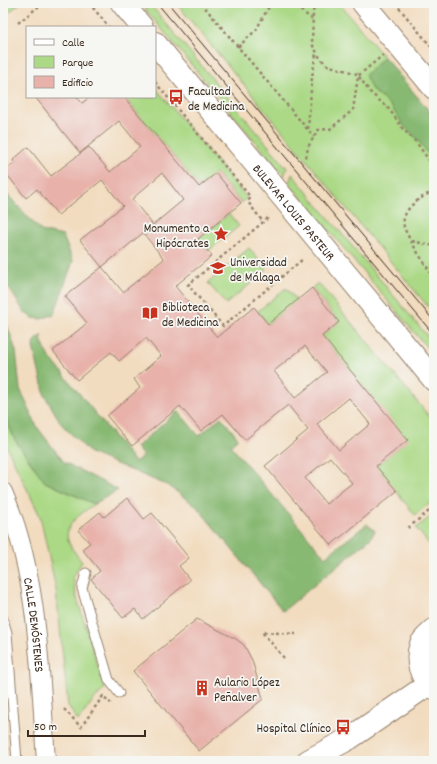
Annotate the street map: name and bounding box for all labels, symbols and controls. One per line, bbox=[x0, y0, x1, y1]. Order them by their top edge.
legend bbox=[26, 26, 156, 98]
text: Calle bbox=[62, 35, 85, 52]
text: Parque bbox=[62, 55, 93, 72]
text: Edificio bbox=[62, 75, 93, 92]
place label: Facultad de Medicina bbox=[188, 83, 245, 117]
bus stop icon: Facultad de Medicina bbox=[167, 88, 185, 106]
street label: BULEVAR LOUIS PASTEUR bbox=[247, 161, 339, 266]
place label: Monumento a Hipócrates bbox=[144, 220, 210, 254]
place icon: Monumento a Hipócrates bbox=[212, 225, 230, 243]
place label: Universidad de Málaga bbox=[230, 254, 287, 288]
school or university icon: Universidad de Málaga bbox=[209, 259, 227, 277]
place label: Biblioteca de Medicina bbox=[162, 299, 219, 333]
library icon: Biblioteca de Medicina bbox=[141, 304, 159, 322]
street label: CALLE DEMÓSTENES bbox=[17, 576, 47, 673]
place label: Aulario López Peñalver bbox=[214, 674, 280, 708]
building icon: Aulario López Peñalver bbox=[193, 679, 211, 697]
scale bar bbox=[28, 712, 145, 738]
bus stop icon: Hospital Clínico bbox=[334, 718, 352, 736]
text: 50 m bbox=[34, 719, 57, 736]
place label: Hospital Clínico bbox=[256, 720, 331, 739]

